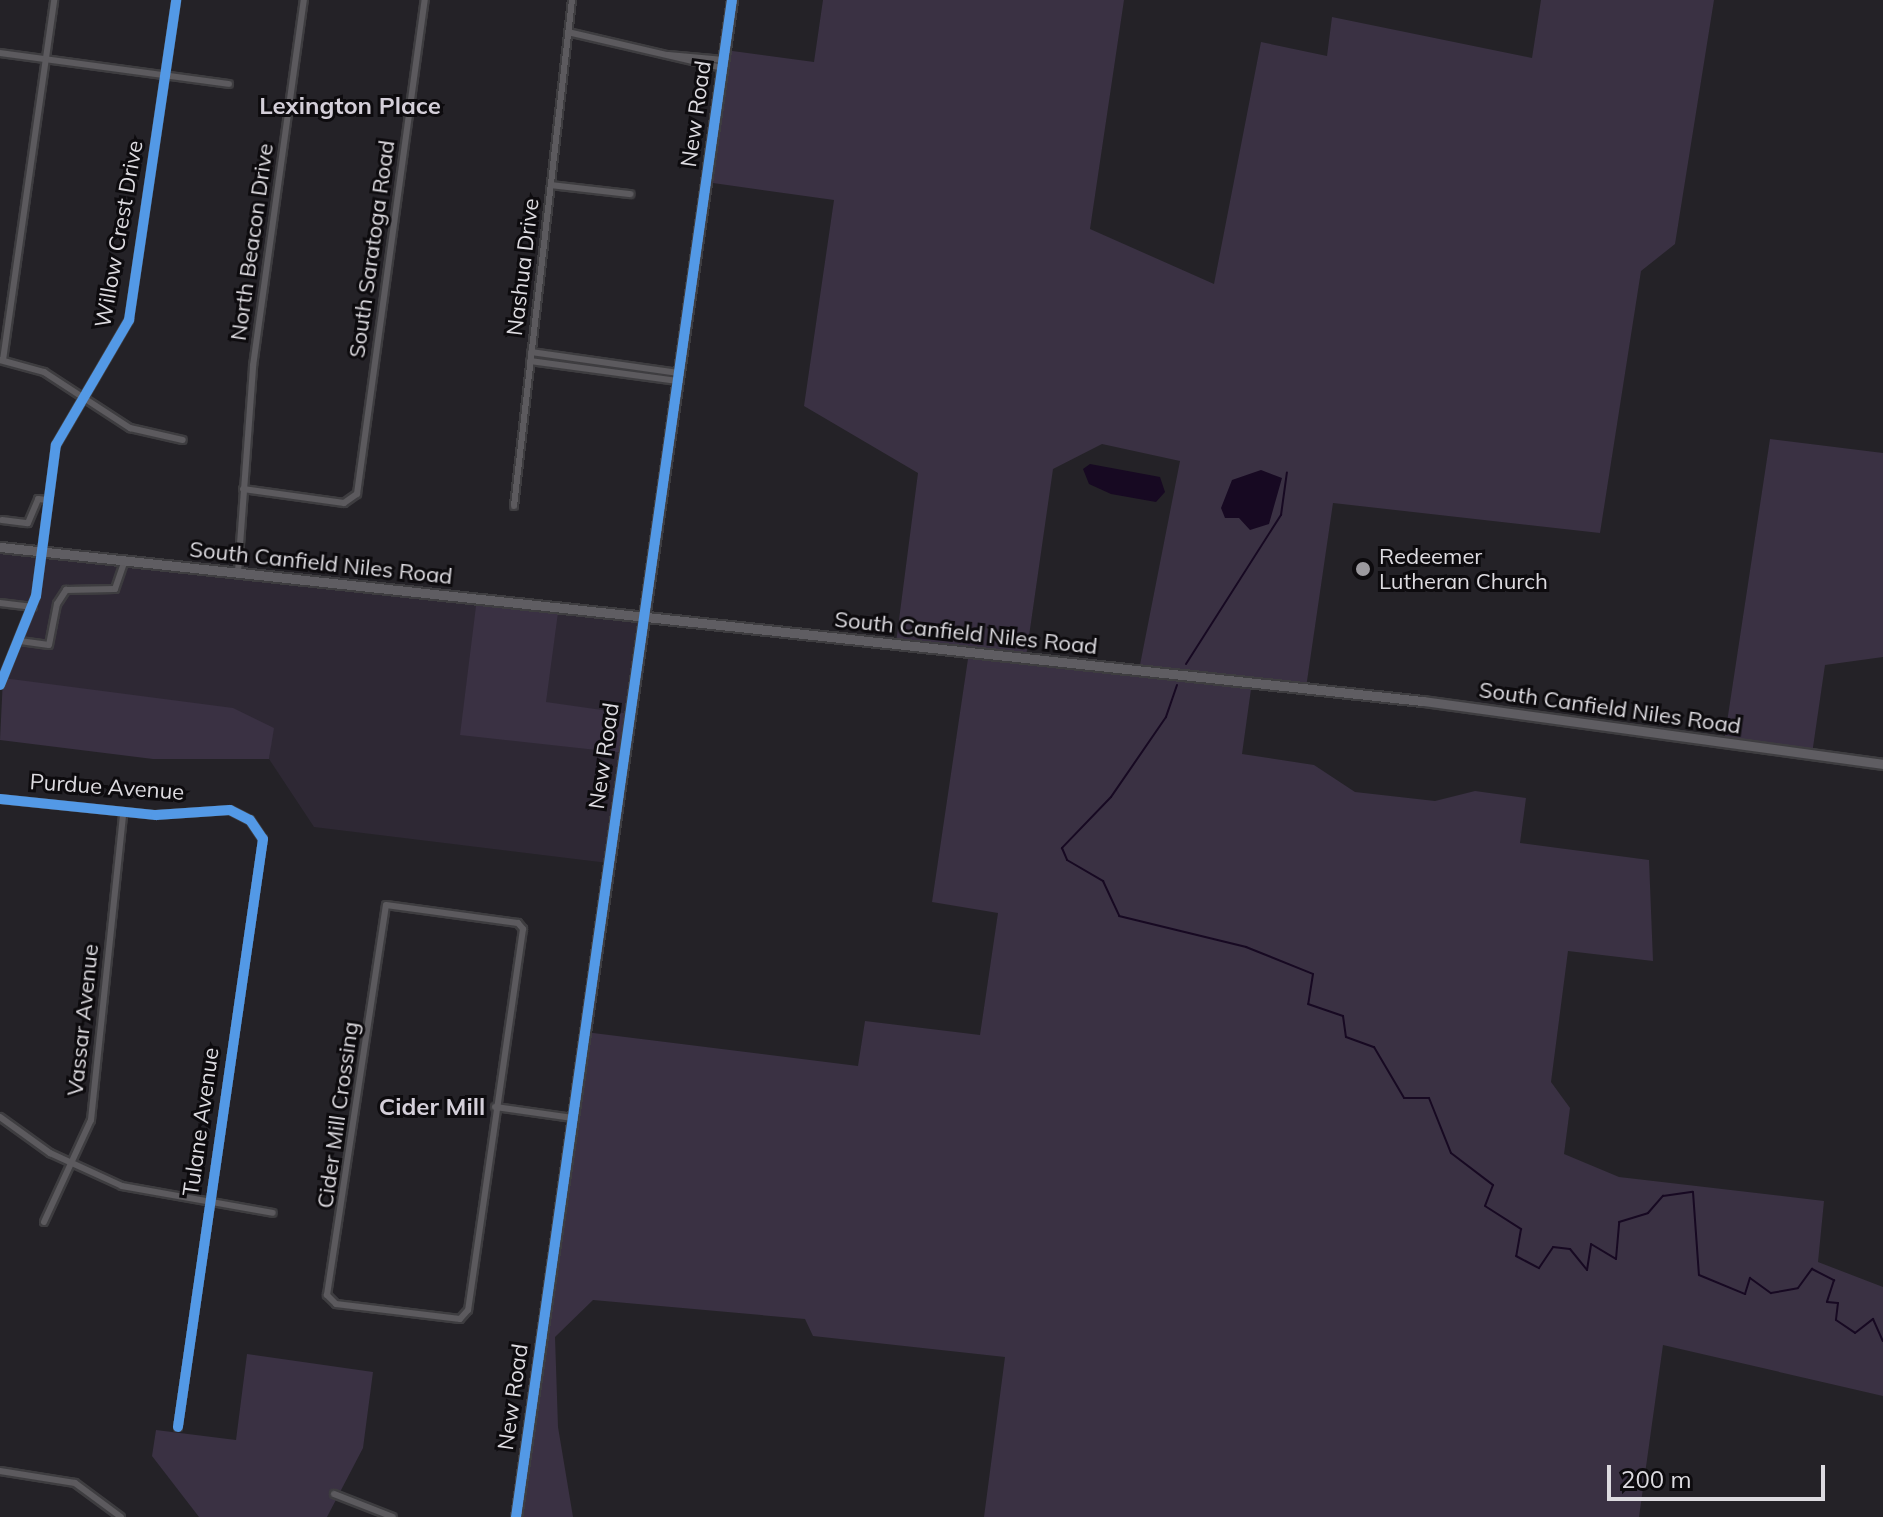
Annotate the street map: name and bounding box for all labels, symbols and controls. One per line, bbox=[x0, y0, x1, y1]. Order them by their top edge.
street label: New Road bbox=[675, 59, 717, 169]
district label: Lexington Place bbox=[259, 92, 441, 120]
street label: Willow Crest Drive bbox=[90, 138, 148, 330]
street label: South Saratoga Road bbox=[344, 138, 400, 360]
street label: North Beacon Drive bbox=[225, 142, 279, 342]
street label: Nashua Drive bbox=[501, 197, 545, 337]
street label: South Canfield Niles Road bbox=[188, 536, 454, 590]
place label: Redeemer Lutheran Church bbox=[1379, 543, 1548, 594]
marker: Redeemer Lutheran Church bbox=[1354, 560, 1372, 578]
street label: South Canfield Niles Road bbox=[833, 606, 1099, 660]
street label: South Canfield Niles Road bbox=[1477, 677, 1743, 739]
street label: New Road bbox=[583, 701, 625, 811]
street label: Purdue Avenue bbox=[29, 768, 185, 806]
street label: Vassar Avenue bbox=[62, 943, 104, 1097]
street label: Cider Mill Crossing bbox=[312, 1020, 364, 1210]
street label: Tulane Avenue bbox=[177, 1046, 225, 1198]
district label: Cider Mill bbox=[379, 1093, 485, 1121]
street label: New Road bbox=[492, 1342, 534, 1452]
scale bar bbox=[1611, 1449, 1829, 1499]
text: 200 m bbox=[1621, 1464, 1692, 1494]

